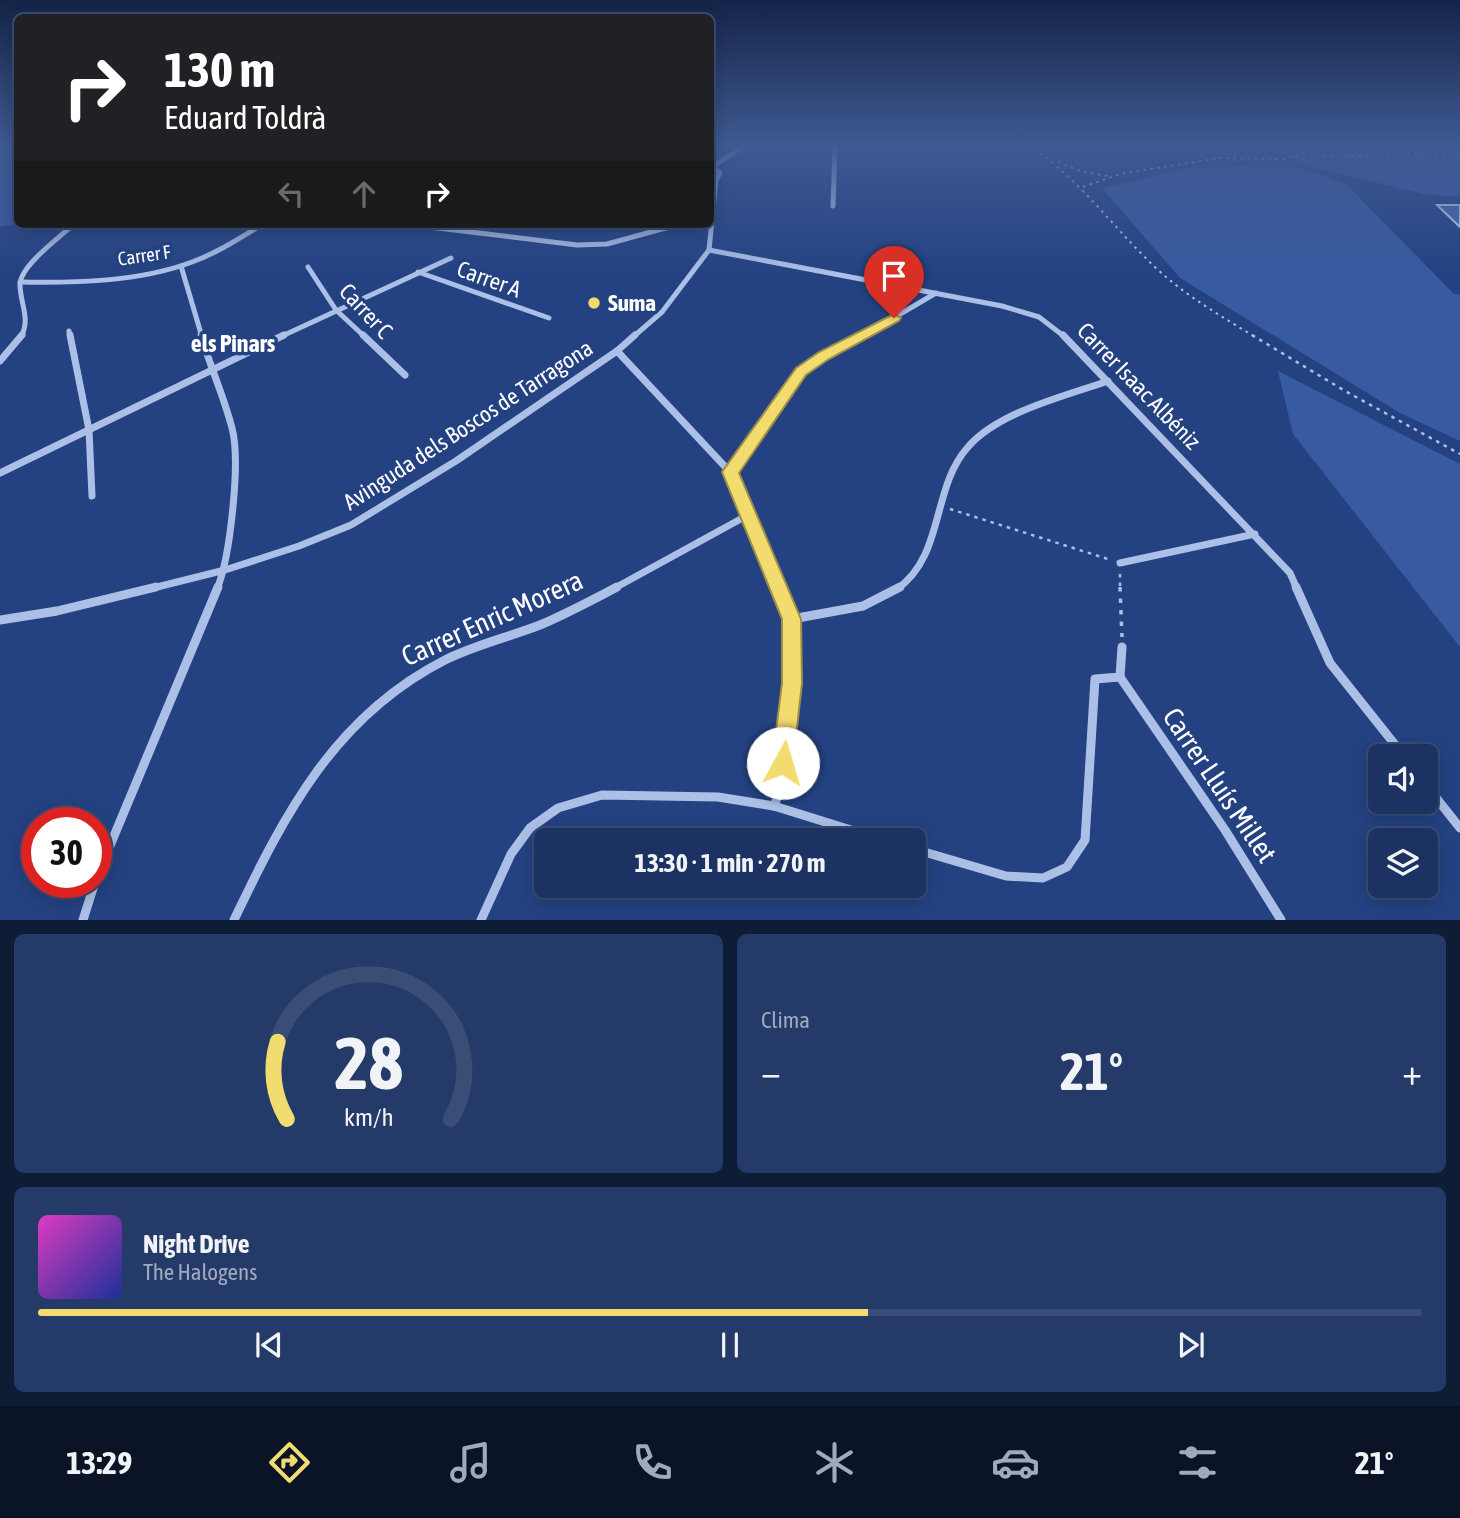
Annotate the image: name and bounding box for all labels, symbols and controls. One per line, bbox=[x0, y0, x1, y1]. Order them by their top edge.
text: 130 m bbox=[164, 41, 275, 97]
icon: right bbox=[49, 42, 140, 133]
text: Eduard Toldrà bbox=[164, 99, 326, 136]
icon: left bbox=[272, 175, 310, 213]
icon: ahead bbox=[345, 175, 383, 213]
icon: right bbox=[418, 175, 456, 213]
street label: Carrer F bbox=[116, 240, 172, 270]
pin bbox=[864, 246, 924, 318]
street label: Carrer A bbox=[453, 255, 525, 303]
icon: arrive bbox=[875, 257, 913, 295]
street label: Carrer C bbox=[334, 278, 398, 344]
place label: Suma bbox=[608, 290, 656, 316]
marker: Suma bbox=[586, 295, 602, 311]
street label: Carrer Isaac Albéniz bbox=[1072, 317, 1206, 455]
district label: els Pinars bbox=[191, 330, 276, 357]
street label: Avinguda dels Boscos de Tarragona bbox=[339, 335, 597, 515]
street label: Carrer Enric Morera bbox=[396, 564, 588, 672]
street label: Carrer Lluís Millet bbox=[1157, 702, 1283, 868]
position arrow bbox=[746, 726, 820, 800]
map controls bbox=[1368, 744, 1438, 898]
button: sound bbox=[1368, 744, 1438, 814]
speed limit sign: 30 bbox=[21, 807, 112, 898]
button: layers bbox=[1368, 828, 1438, 898]
text: 13:30 · 1 min · 270 m bbox=[635, 848, 825, 878]
text: Clima bbox=[761, 1007, 810, 1033]
text: 28 bbox=[334, 1022, 403, 1105]
text: 21° bbox=[1060, 1041, 1123, 1101]
text: − bbox=[761, 1050, 781, 1093]
text: + bbox=[1402, 1050, 1422, 1093]
text: km/h bbox=[344, 1103, 393, 1131]
text: Night Drive bbox=[143, 1229, 250, 1259]
text: The Halogens bbox=[143, 1259, 257, 1285]
icon: previous bbox=[250, 1326, 288, 1364]
icon: pause bbox=[711, 1326, 749, 1364]
icon: next bbox=[1172, 1326, 1210, 1364]
icon: directions bbox=[265, 1438, 314, 1487]
icon: music bbox=[446, 1438, 495, 1487]
icon: phone bbox=[628, 1438, 677, 1487]
icon: climate bbox=[810, 1438, 859, 1487]
icon: car bbox=[991, 1438, 1040, 1487]
icon: filters bbox=[1173, 1438, 1222, 1487]
text: 13:29 bbox=[66, 1444, 132, 1481]
text: 21° bbox=[1355, 1444, 1394, 1481]

